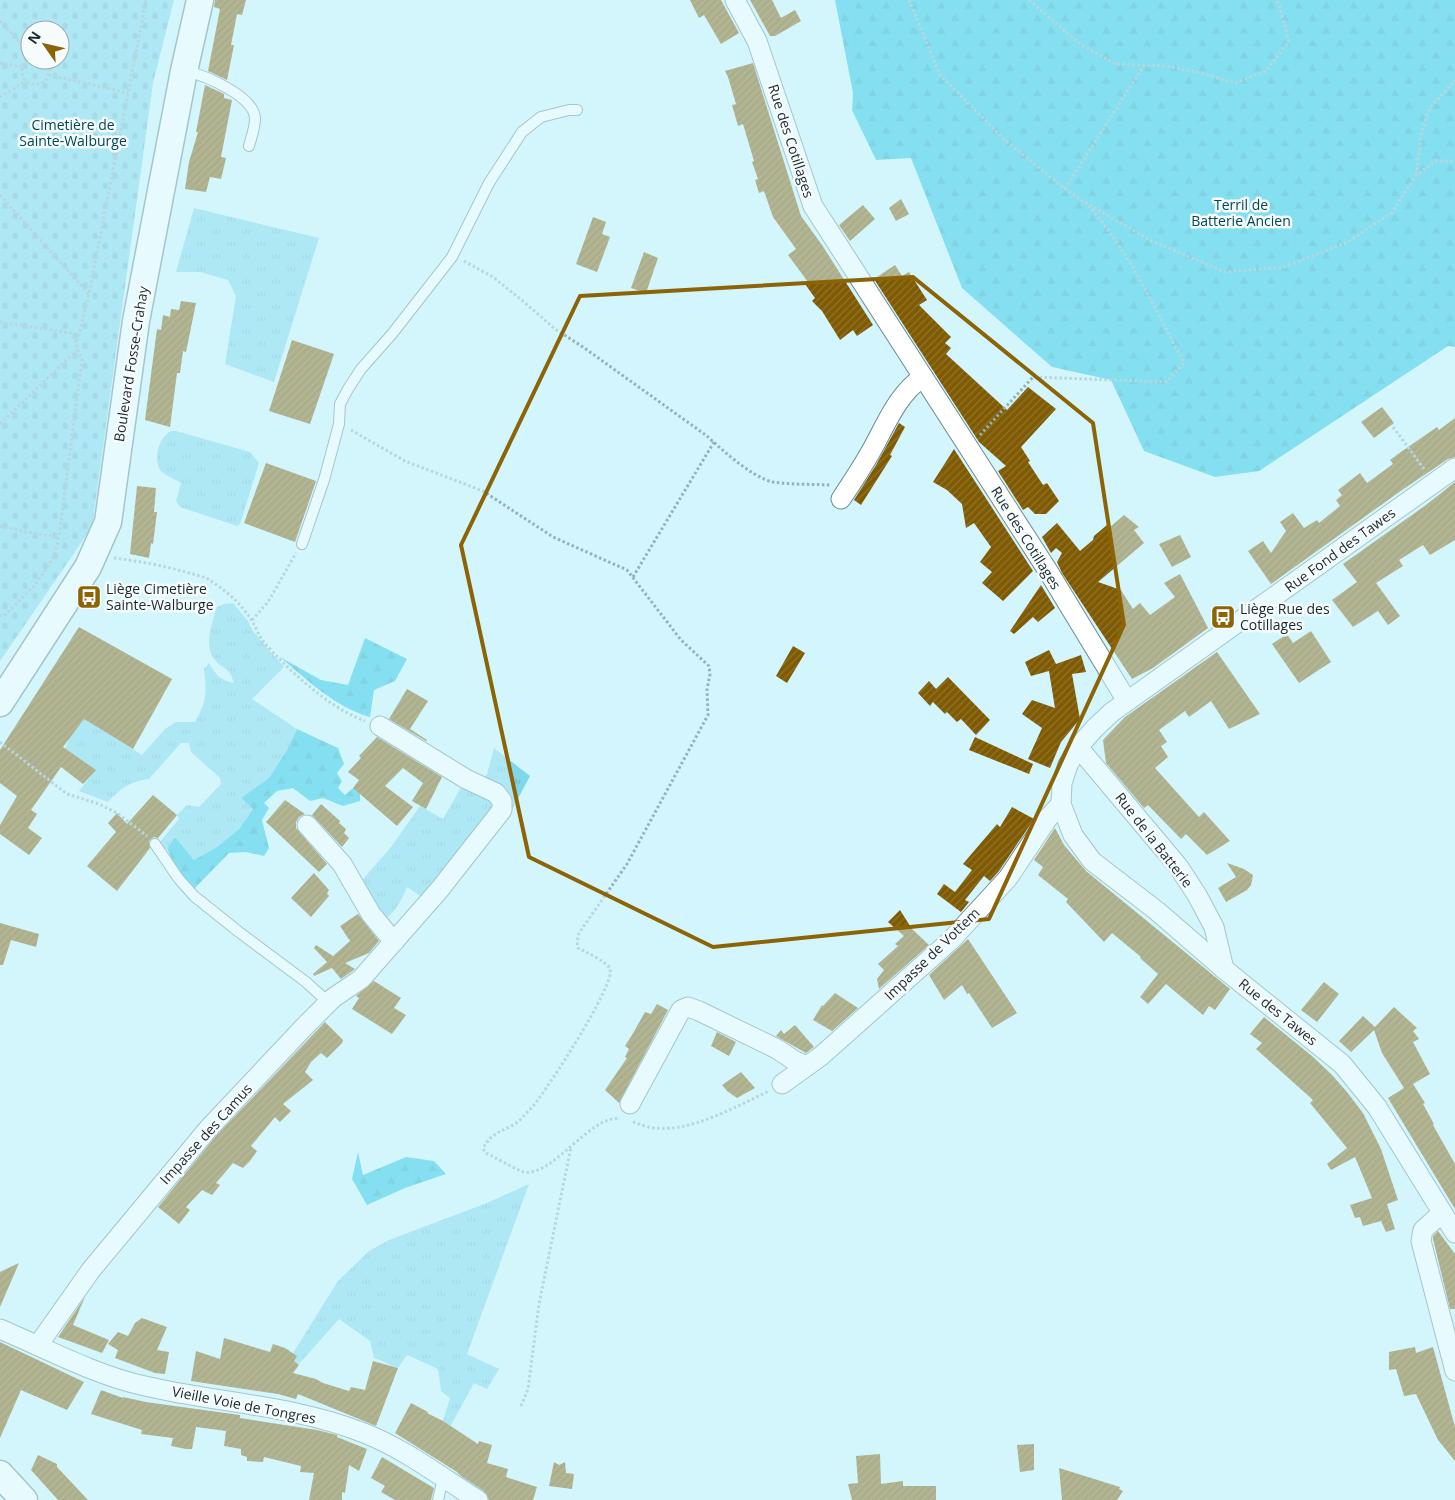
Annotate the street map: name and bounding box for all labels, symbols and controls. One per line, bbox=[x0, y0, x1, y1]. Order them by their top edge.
north arrow bbox=[20, 20, 70, 70]
text: N bbox=[23, 27, 45, 47]
street label: Rue des Cotillages bbox=[764, 82, 819, 200]
park label: Cimetière de Sainte-Walburge bbox=[19, 115, 127, 150]
park label: Terril de Batterie Ancien bbox=[1191, 195, 1291, 230]
street label: Boulevard Fosse-Crahay bbox=[109, 284, 152, 443]
street label: Rue des Cotillages bbox=[987, 483, 1066, 593]
street label: Rue Fond des Tawes bbox=[1280, 503, 1399, 596]
place label: Liège Cimetière Sainte-Walburge bbox=[106, 579, 214, 614]
bus stop icon: Liège Cimetière Sainte-Walburge bbox=[76, 584, 102, 610]
place label: Liège Rue des Cotillages bbox=[1240, 599, 1330, 634]
bus stop icon: Liège Rue des Cotillages bbox=[1210, 604, 1236, 630]
street label: Rue de la Batterie bbox=[1111, 788, 1198, 891]
street label: Impasse de Vottem bbox=[880, 903, 983, 1004]
street label: Rue des Tawes bbox=[1235, 974, 1322, 1050]
street label: Impasse des Camus bbox=[155, 1079, 256, 1188]
street label: Vieille Voie de Tongres bbox=[170, 1381, 318, 1428]

